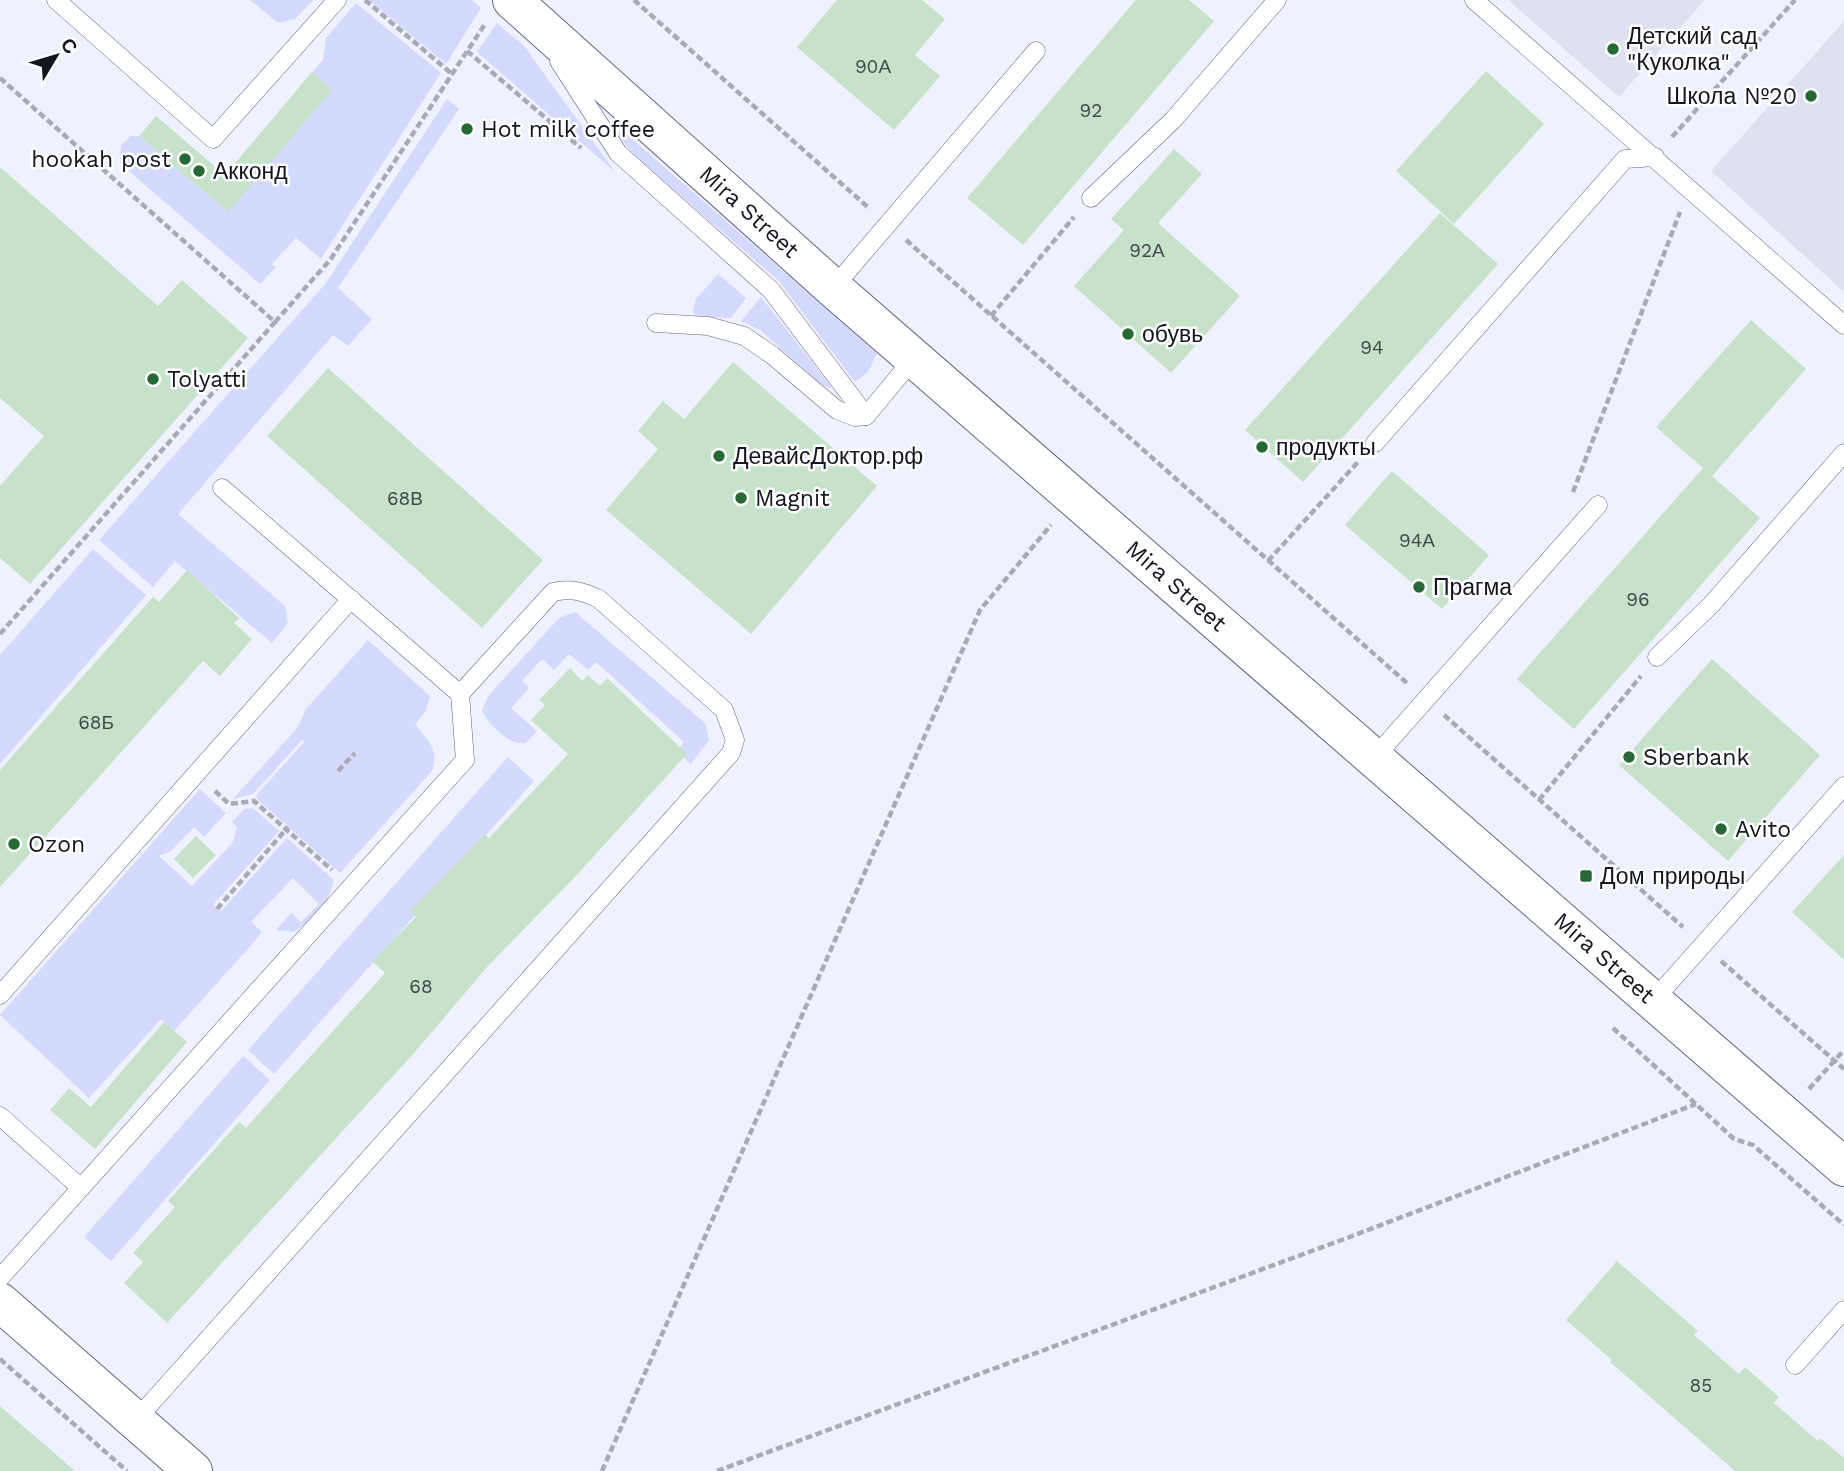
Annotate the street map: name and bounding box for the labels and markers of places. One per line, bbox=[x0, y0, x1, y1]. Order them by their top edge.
place label: Детский сад "Куколка" bbox=[1627, 23, 1758, 76]
marker: Детский сад "Куколка" bbox=[1605, 41, 1621, 57]
place label: Школа №20 bbox=[1666, 83, 1797, 110]
marker: Школа №20 bbox=[1803, 88, 1819, 104]
place label: Hot milk coffee bbox=[481, 116, 655, 143]
marker: Hot milk coffee bbox=[459, 121, 475, 137]
place label: hookah post bbox=[31, 146, 171, 173]
marker: hookah post bbox=[177, 151, 193, 167]
place label: Акконд bbox=[213, 158, 288, 185]
marker: Акконд bbox=[191, 163, 207, 179]
place label: обувь bbox=[1142, 321, 1203, 348]
marker: обувь bbox=[1120, 326, 1136, 342]
place label: Tolyatti bbox=[167, 366, 247, 393]
marker: Tolyatti bbox=[145, 371, 161, 387]
place label: продукты bbox=[1276, 434, 1376, 461]
marker: продукты bbox=[1254, 439, 1270, 455]
place label: ДевайсДоктор.рф bbox=[733, 443, 923, 470]
marker: ДевайсДоктор.рф bbox=[711, 448, 727, 464]
place label: Magnit bbox=[755, 485, 830, 512]
marker: Magnit bbox=[733, 490, 749, 506]
place label: Прагма bbox=[1433, 574, 1512, 601]
marker: Прагма bbox=[1411, 579, 1427, 595]
place label: Sberbank bbox=[1643, 744, 1750, 771]
marker: Sberbank bbox=[1621, 749, 1637, 765]
place label: Avito bbox=[1735, 816, 1791, 843]
marker: Avito bbox=[1713, 821, 1729, 837]
place label: Ozon bbox=[28, 831, 85, 858]
marker: Ozon bbox=[6, 836, 22, 852]
place label: Дом природы bbox=[1600, 863, 1745, 890]
marker: Дом природы bbox=[1578, 868, 1594, 884]

